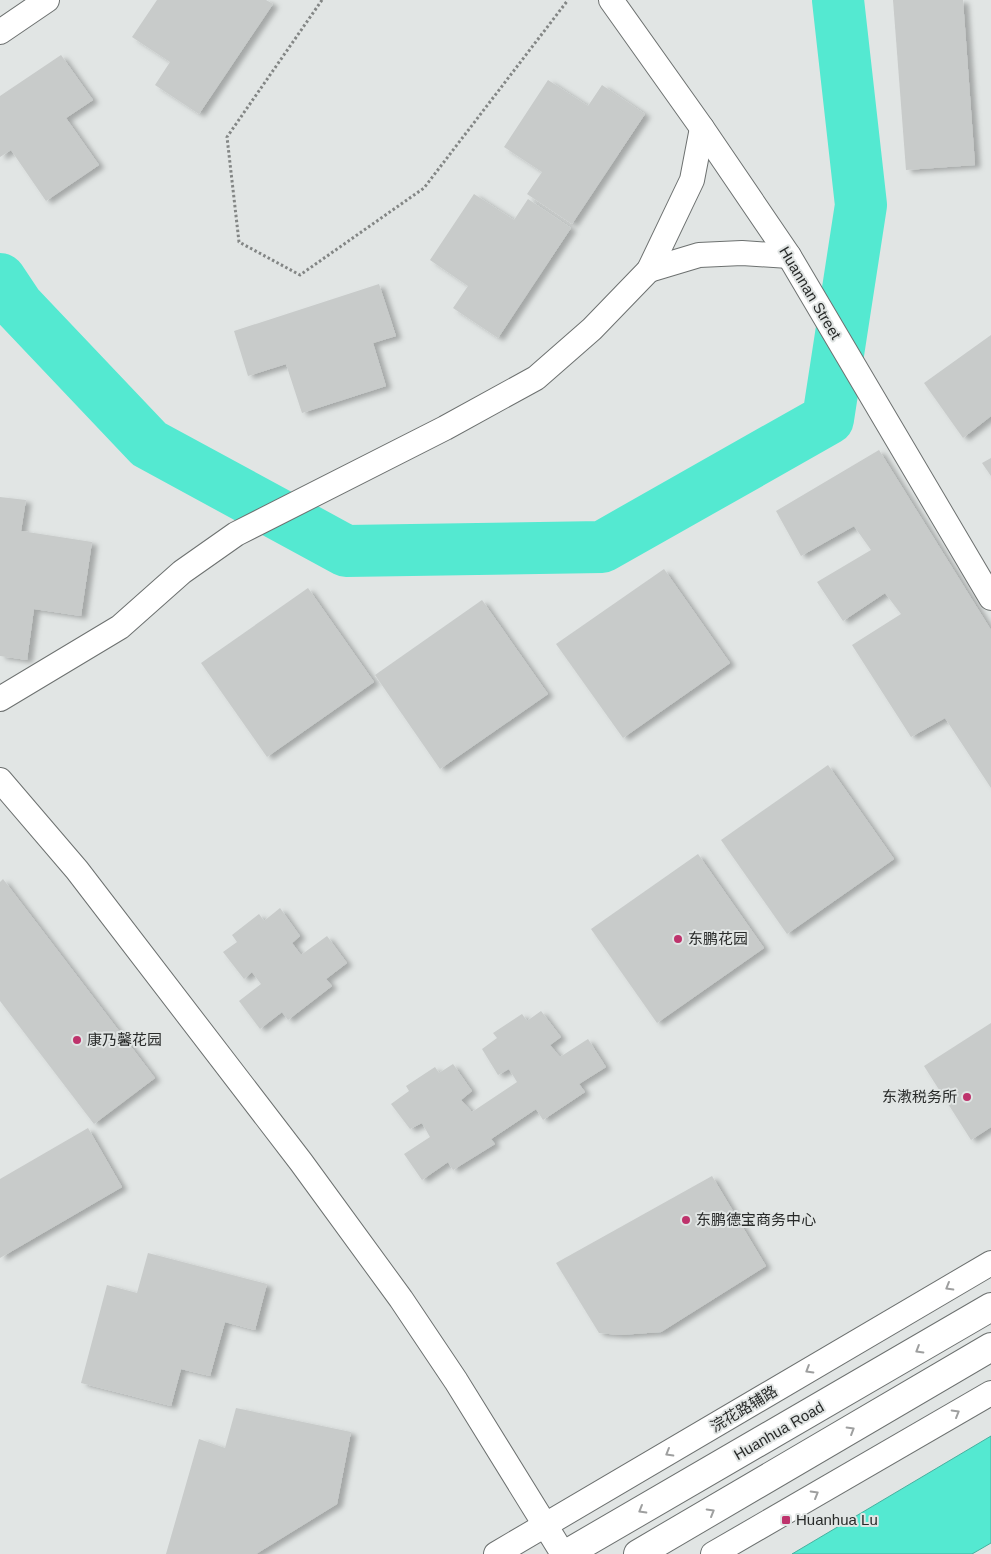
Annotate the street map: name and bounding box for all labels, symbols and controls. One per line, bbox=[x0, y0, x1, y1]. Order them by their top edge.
street label: Huannan Street bbox=[776, 243, 845, 343]
place label: 东鹏花园 bbox=[688, 930, 748, 947]
marker: 东鹏花园 bbox=[672, 933, 684, 945]
place label: 康乃馨花园 bbox=[87, 1031, 162, 1048]
marker: 康乃馨花园 bbox=[71, 1034, 83, 1046]
place label: 东漖税务所 bbox=[882, 1088, 957, 1105]
marker: 东漖税务所 bbox=[961, 1091, 973, 1103]
place label: 东鹏德宝商务中心 bbox=[696, 1211, 816, 1228]
marker: 东鹏德宝商务中心 bbox=[680, 1214, 692, 1226]
one-way arrow bbox=[945, 1281, 954, 1291]
one-way arrow bbox=[915, 1343, 924, 1353]
one-way arrow bbox=[805, 1364, 814, 1374]
street label: 浣花路辅路 bbox=[707, 1382, 780, 1435]
street label: Huanhua Road bbox=[731, 1398, 827, 1463]
one-way arrow bbox=[951, 1410, 960, 1420]
one-way arrow bbox=[846, 1427, 855, 1437]
one-way arrow bbox=[666, 1446, 675, 1456]
one-way arrow bbox=[810, 1491, 819, 1501]
one-way arrow bbox=[638, 1503, 647, 1513]
one-way arrow bbox=[705, 1508, 714, 1518]
place label: Huanhua Lu bbox=[796, 1511, 878, 1528]
marker: Huanhua Lu bbox=[780, 1514, 792, 1526]

